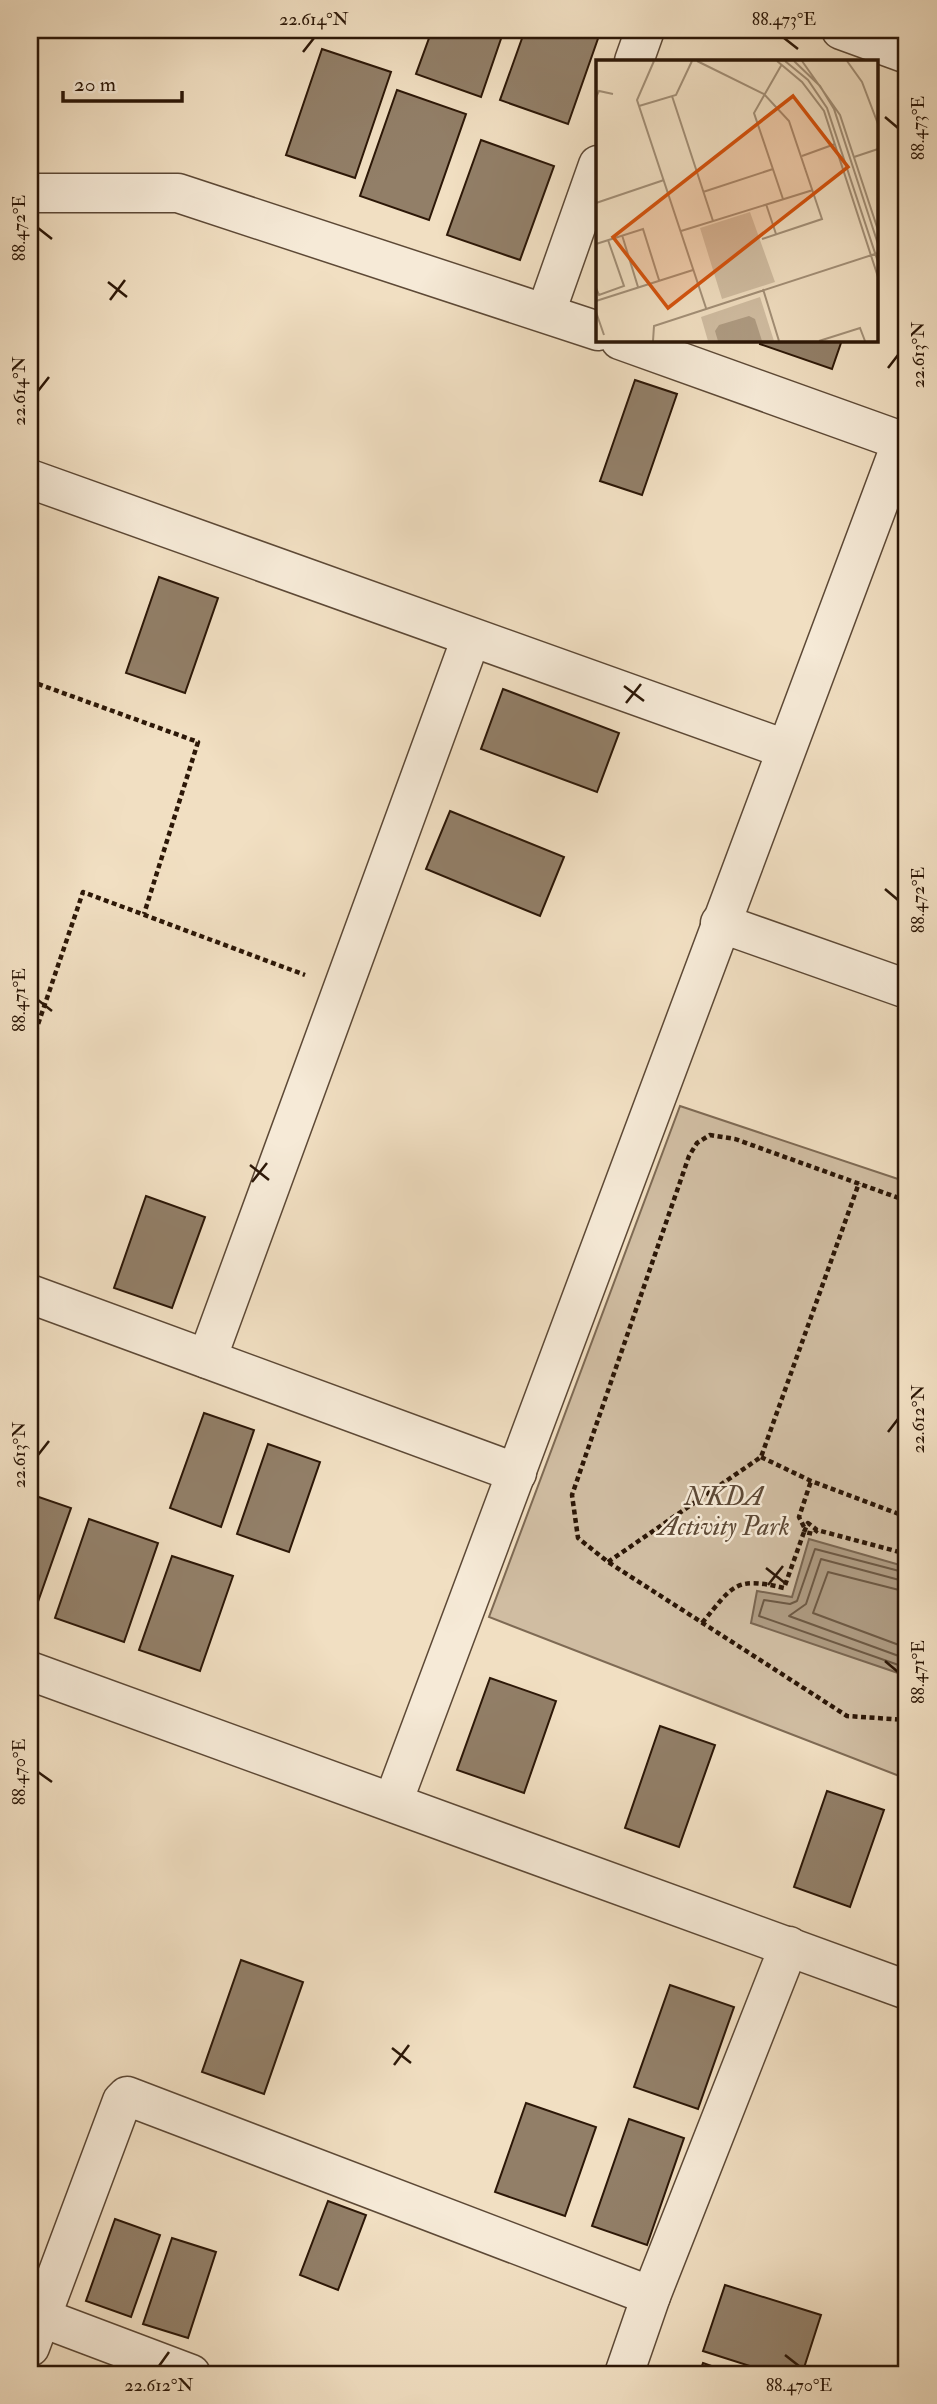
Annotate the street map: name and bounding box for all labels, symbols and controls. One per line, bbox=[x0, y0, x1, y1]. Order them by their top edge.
text: 22.614°N bbox=[279, 8, 349, 31]
text: 88.473°E bbox=[752, 8, 816, 31]
scale bar bbox=[63, 60, 182, 104]
inset map bbox=[596, 60, 878, 341]
text: 20 m bbox=[74, 71, 116, 98]
text: 88.473°E bbox=[907, 96, 930, 160]
text: 88.472°E bbox=[8, 195, 31, 261]
text: 22.613°N bbox=[907, 322, 930, 388]
text: 22.614°N bbox=[8, 356, 31, 426]
text: 88.472°E bbox=[907, 867, 930, 933]
text: 88.471°E bbox=[8, 968, 31, 1032]
text: 22.612°N bbox=[907, 1385, 930, 1453]
text: 22.613°N bbox=[8, 1422, 31, 1488]
park label: NKDA Activity Park bbox=[655, 1481, 790, 1543]
text: 88.471°E bbox=[907, 1640, 930, 1704]
text: 88.470°E bbox=[8, 1739, 31, 1805]
text: 22.612°N bbox=[125, 2374, 193, 2397]
text: 88.470°E bbox=[766, 2374, 832, 2397]

